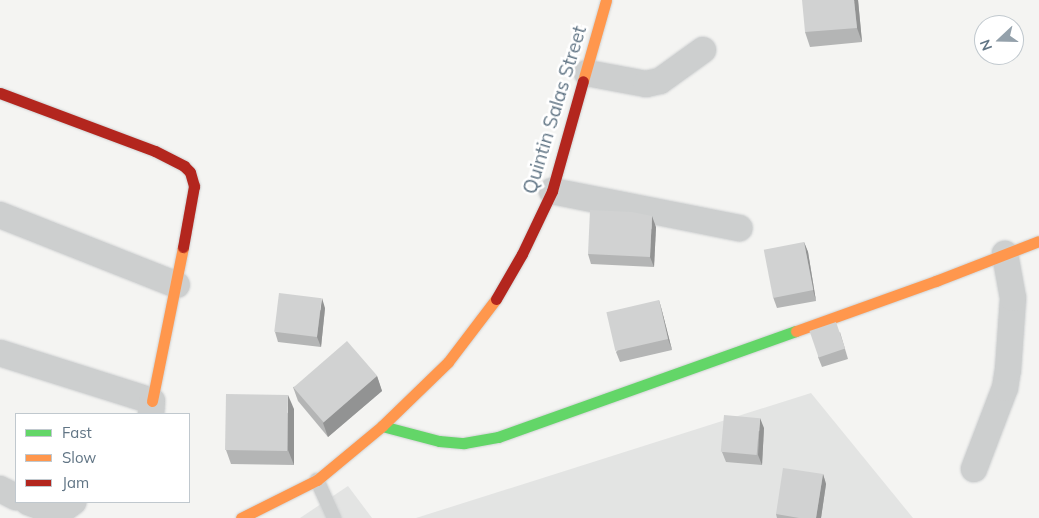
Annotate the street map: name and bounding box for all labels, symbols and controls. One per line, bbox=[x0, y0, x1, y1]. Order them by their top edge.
north arrow bbox=[974, 15, 1024, 65]
street label: Quintin Salas Street bbox=[519, 23, 591, 197]
text: N bbox=[976, 37, 996, 53]
legend bbox=[15, 413, 190, 503]
text: Fast bbox=[62, 423, 92, 442]
text: Slow bbox=[62, 448, 96, 467]
text: Jam bbox=[62, 473, 89, 492]

